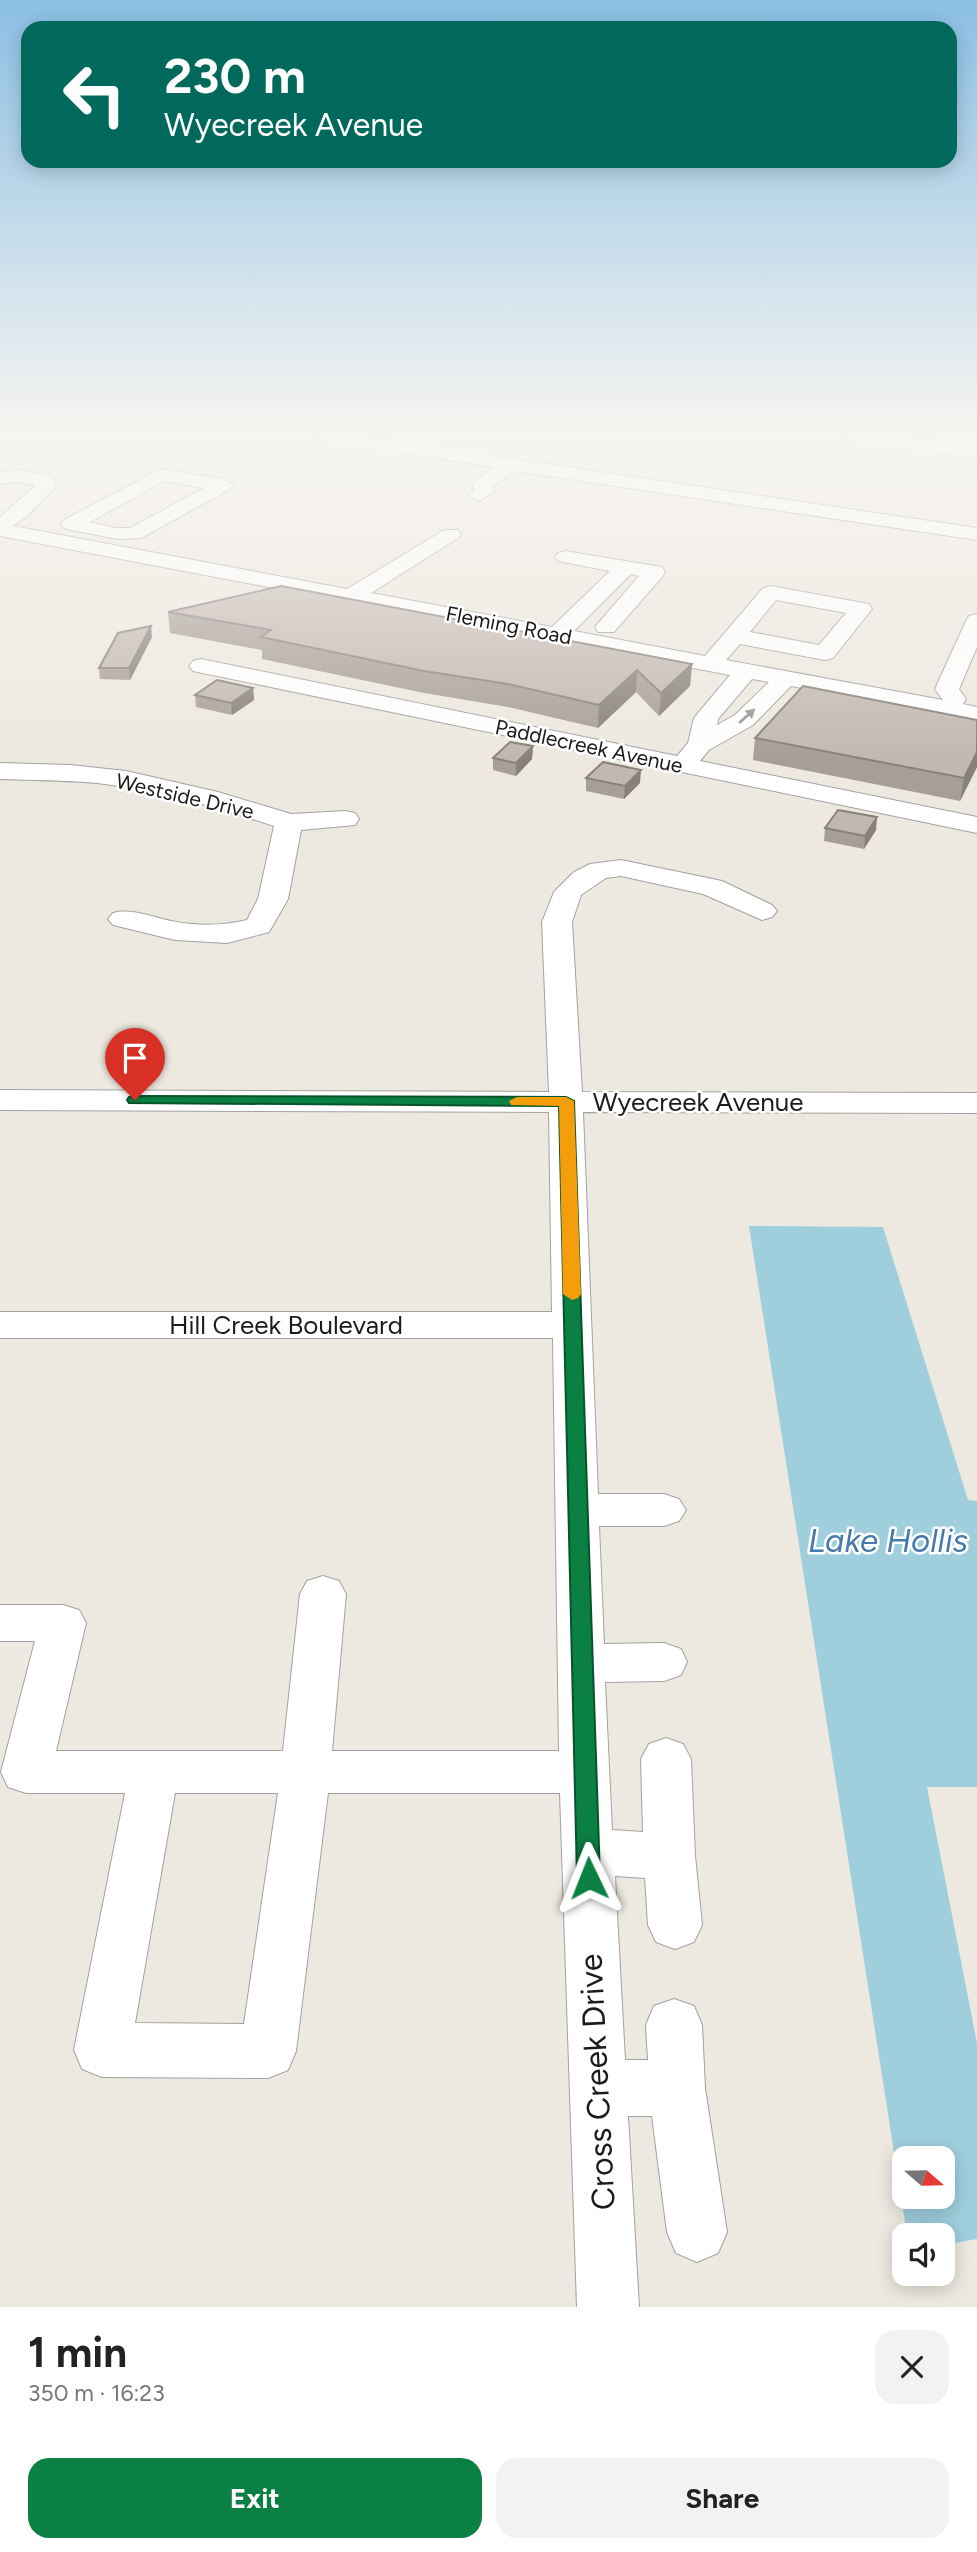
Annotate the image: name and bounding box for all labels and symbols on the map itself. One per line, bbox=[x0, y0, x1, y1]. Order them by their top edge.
street label: Fleming Road bbox=[444, 601, 574, 649]
one-way arrow bbox=[738, 708, 756, 724]
street label: Paddlecreek Avenue bbox=[493, 714, 685, 778]
street label: Westside Drive bbox=[114, 768, 256, 824]
pin bbox=[105, 1028, 165, 1100]
street label: Wyecreek Avenue bbox=[593, 1086, 803, 1118]
street label: Hill Creek Boulevard bbox=[169, 1309, 403, 1341]
water label: Lake Hollis bbox=[808, 1521, 968, 1560]
position arrow bbox=[552, 1841, 626, 1915]
street label: Cross Creek Drive bbox=[571, 1953, 623, 2211]
north arrow bbox=[892, 2146, 956, 2208]

